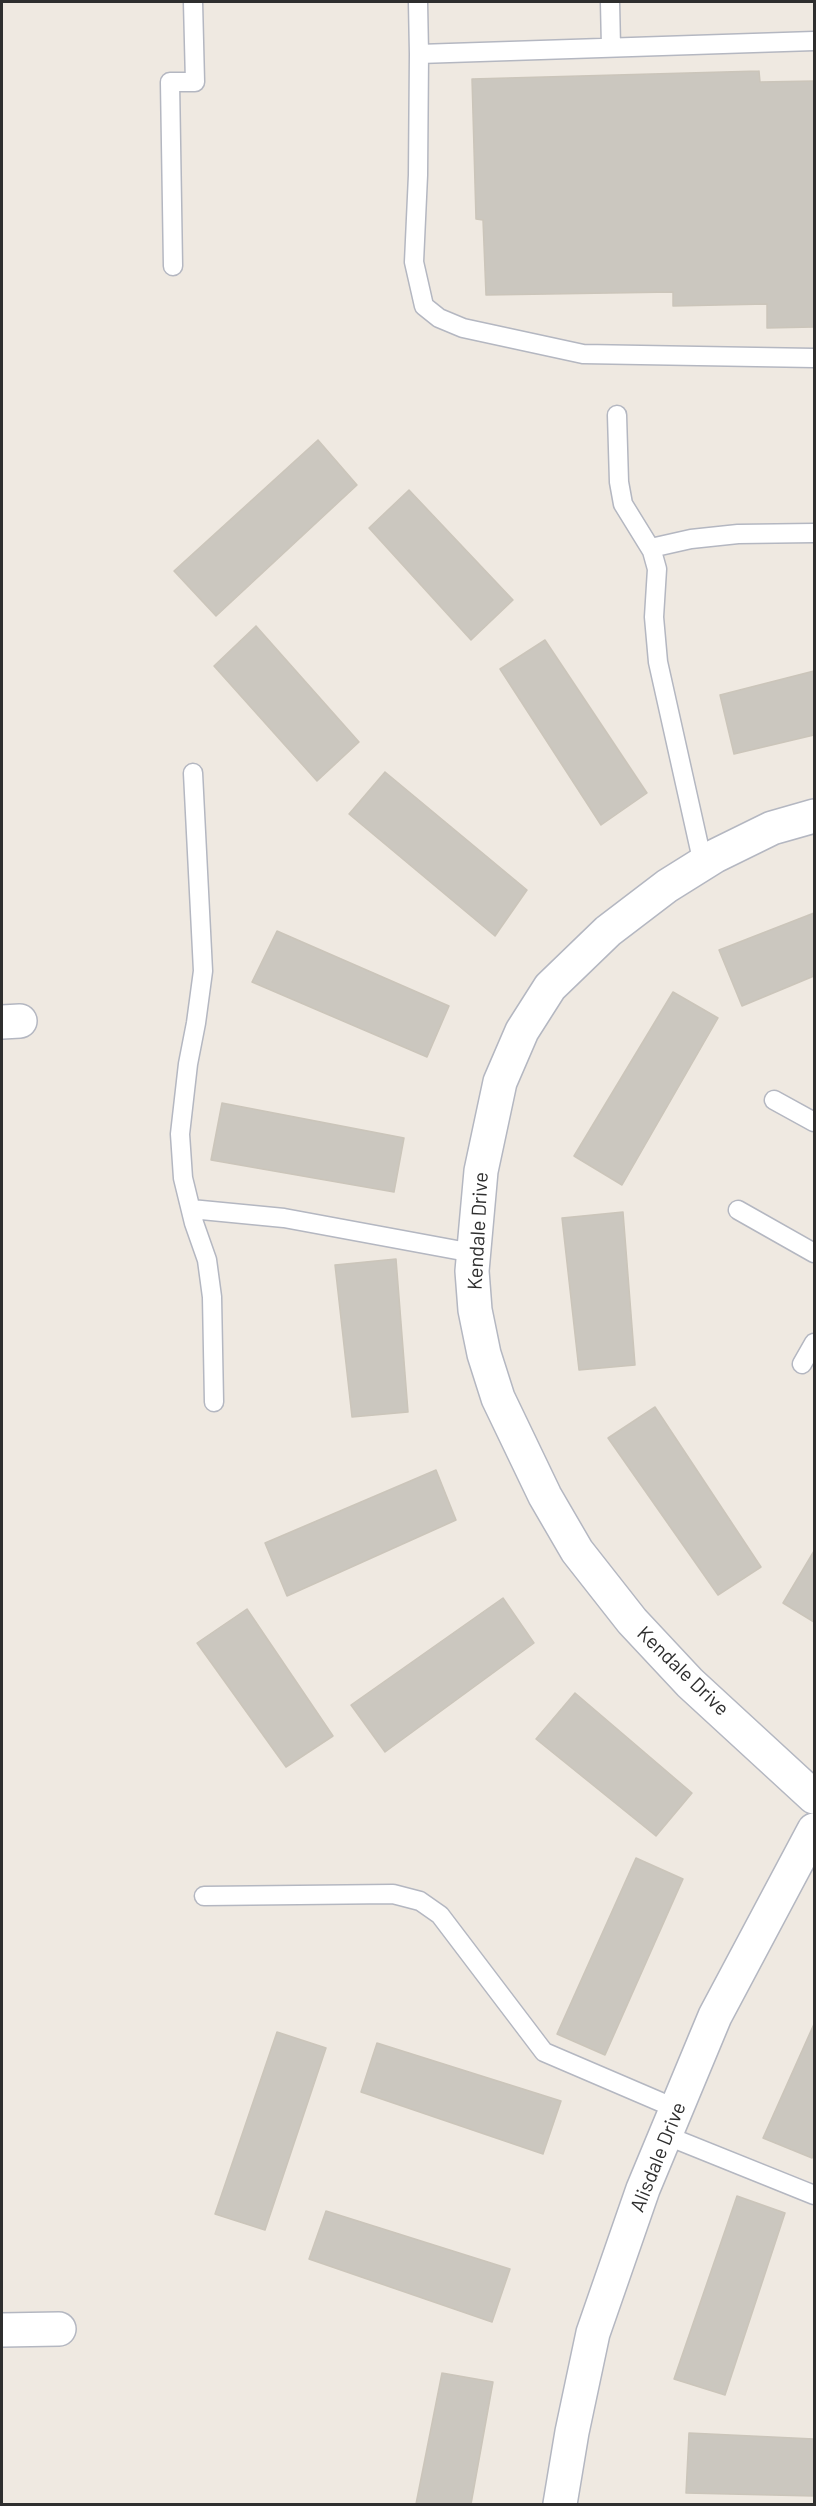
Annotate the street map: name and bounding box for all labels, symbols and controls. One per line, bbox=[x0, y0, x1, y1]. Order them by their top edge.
street label: Kendale Drive bbox=[463, 1171, 493, 1291]
street label: Kendale Drive bbox=[632, 1621, 734, 1721]
street label: Alisdale Drive bbox=[625, 2099, 691, 2215]

